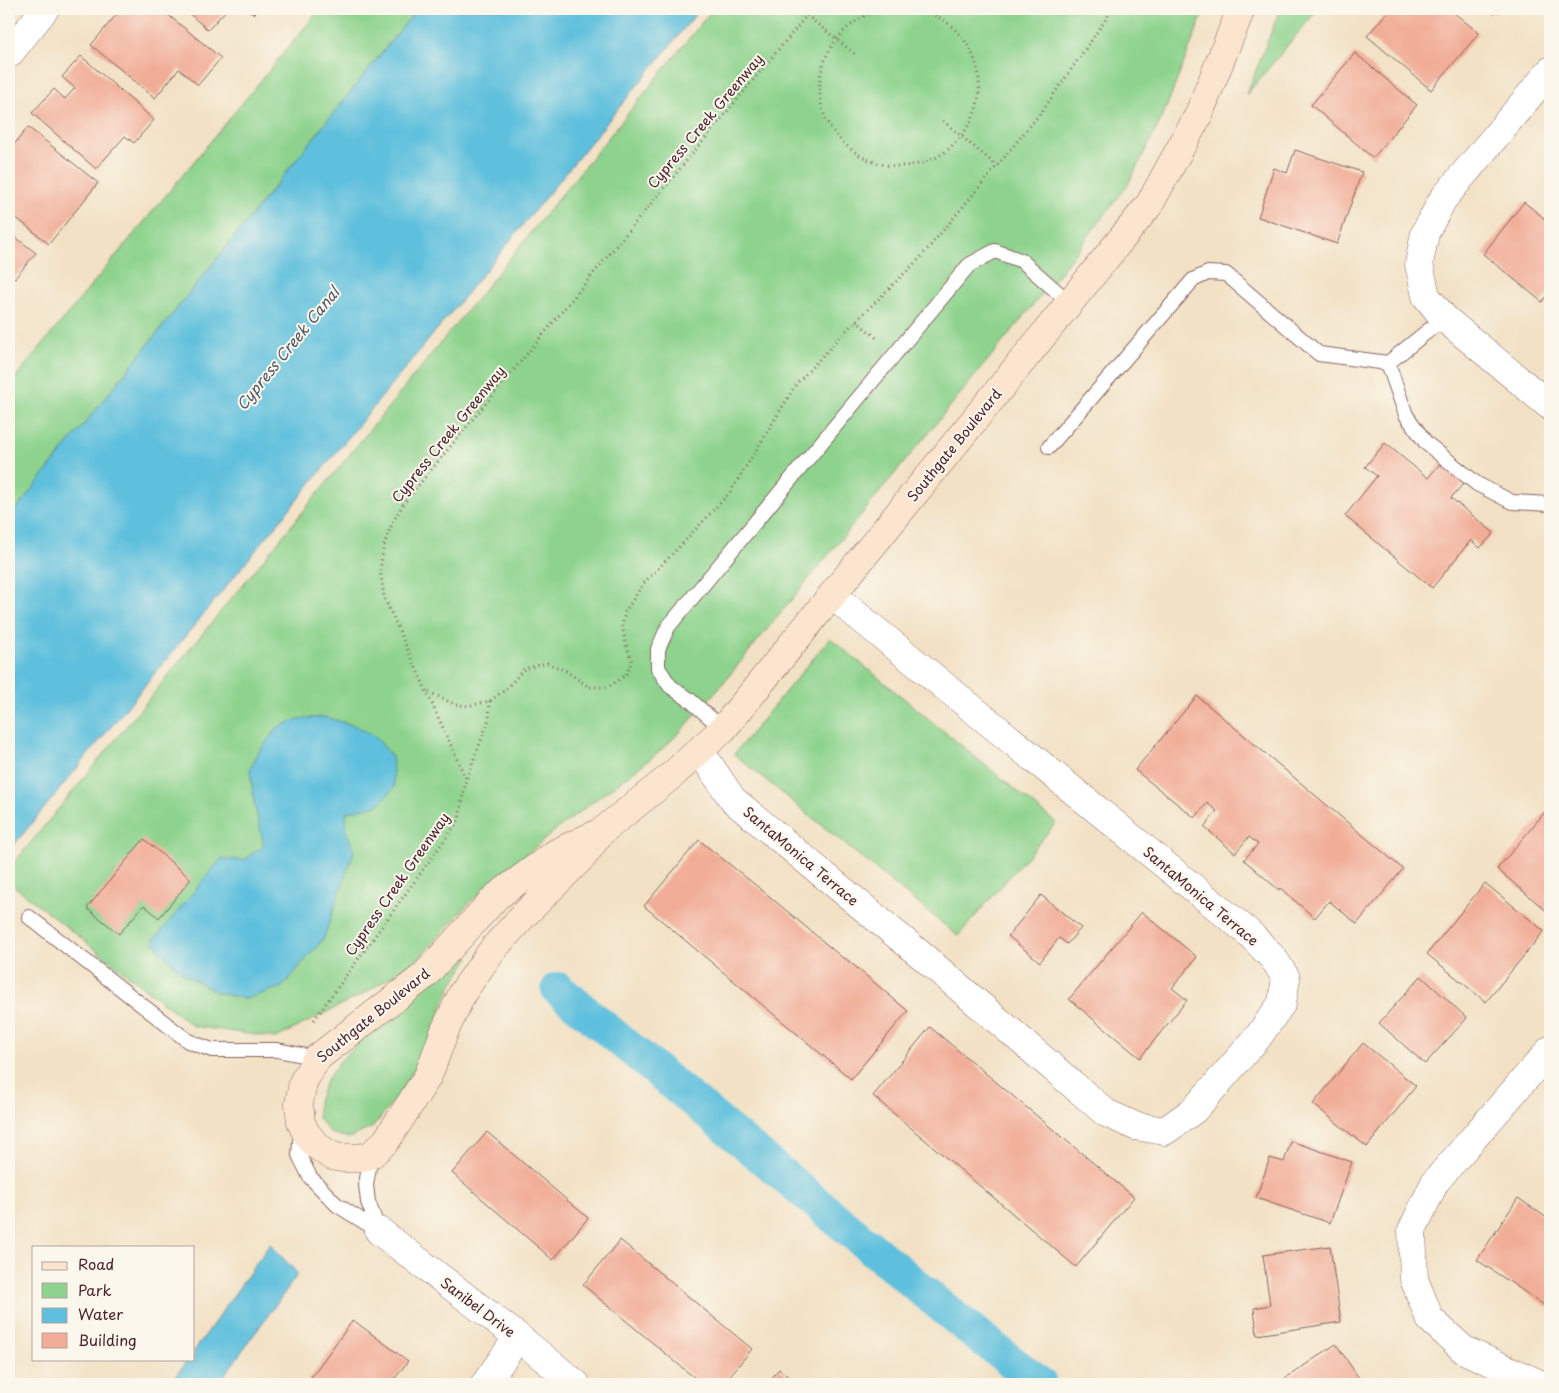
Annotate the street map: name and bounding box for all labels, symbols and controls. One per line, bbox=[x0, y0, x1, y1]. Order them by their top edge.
street label: Cypress Creek Greenway bbox=[642, 49, 768, 193]
water label: Cypress Creek Canal bbox=[230, 279, 346, 415]
street label: Cypress Creek Greenway bbox=[386, 361, 510, 507]
street label: Southgate Boulevard bbox=[902, 384, 1006, 506]
street label: SantaMonica Terrace bbox=[739, 801, 863, 911]
street label: Cypress Creek Greenway bbox=[340, 808, 454, 960]
street label: SantaMonica Terrace bbox=[1139, 841, 1263, 951]
street label: Southgate Boulevard bbox=[312, 963, 434, 1067]
legend bbox=[32, 1246, 195, 1360]
text: Road bbox=[78, 1252, 114, 1275]
street label: Sanibel Drive bbox=[436, 1272, 520, 1342]
text: Park bbox=[78, 1278, 112, 1301]
text: Water bbox=[78, 1302, 123, 1325]
text: Building bbox=[78, 1328, 137, 1351]

